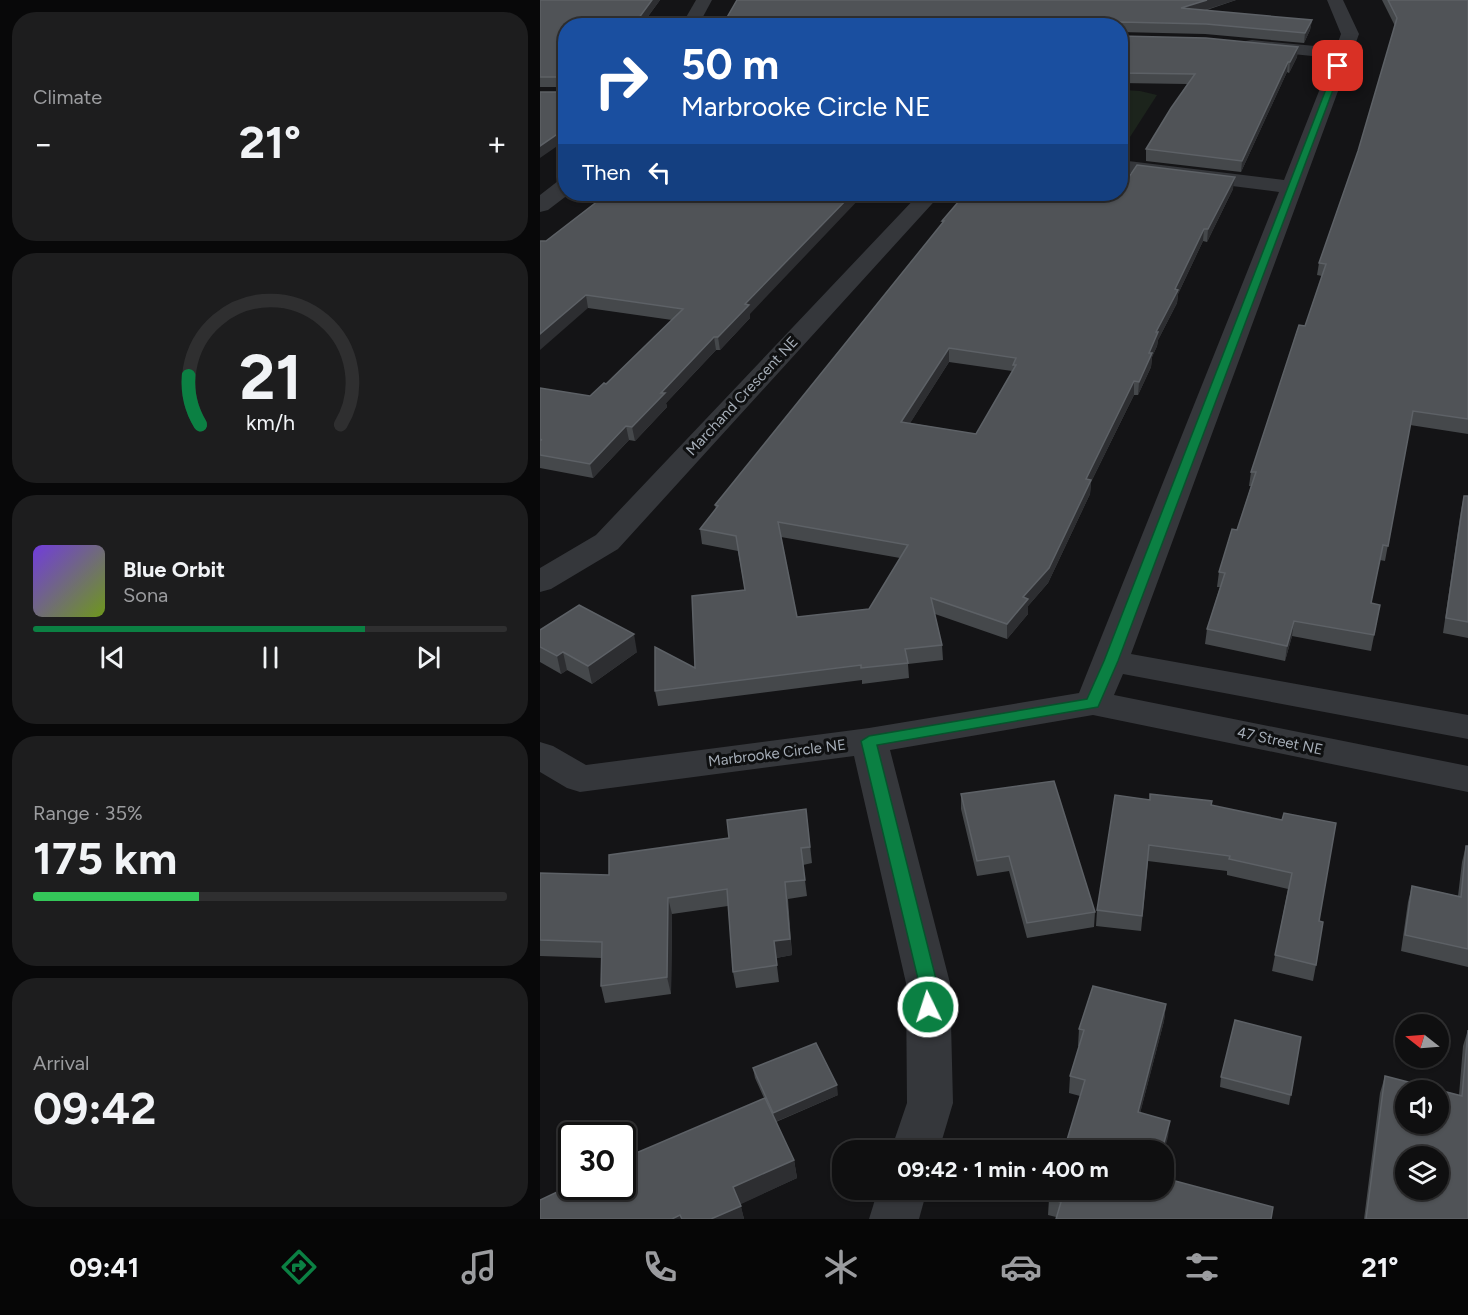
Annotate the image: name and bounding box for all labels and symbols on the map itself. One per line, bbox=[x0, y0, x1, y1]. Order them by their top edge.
pin bbox=[1312, 40, 1363, 91]
street label: Marchand Crescent NE bbox=[682, 333, 802, 459]
street label: 47 Street NE bbox=[1235, 723, 1325, 759]
street label: Marbrooke Circle NE bbox=[707, 736, 847, 770]
position arrow bbox=[896, 975, 960, 1039]
north arrow bbox=[1395, 1014, 1449, 1068]
speed limit sign: 30 bbox=[558, 1122, 636, 1200]

